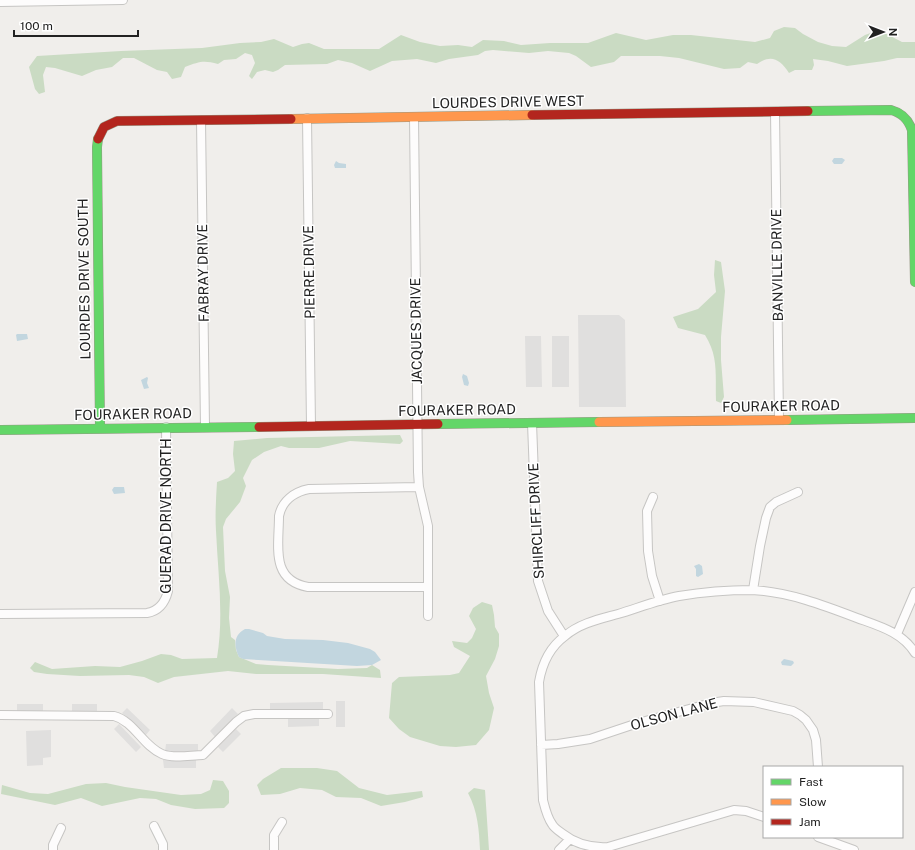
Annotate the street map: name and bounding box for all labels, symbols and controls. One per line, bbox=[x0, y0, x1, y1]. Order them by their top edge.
scale bar bbox=[14, 12, 138, 38]
north arrow bbox=[863, 12, 903, 52]
text: 100 m bbox=[20, 19, 53, 33]
text: N bbox=[887, 28, 899, 36]
street label: LOURDES DRIVE WEST bbox=[432, 93, 584, 111]
street label: LOURDES DRIVE SOUTH bbox=[75, 198, 93, 360]
street label: BANVILLE DRIVE bbox=[768, 209, 786, 321]
street label: FABRAY DRIVE bbox=[194, 224, 212, 322]
street label: PIERRE DRIVE bbox=[300, 225, 318, 319]
street label: JACQUES DRIVE bbox=[407, 277, 425, 385]
street label: FOURAKER ROAD bbox=[722, 397, 840, 415]
street label: FOURAKER ROAD bbox=[398, 401, 516, 419]
street label: FOURAKER ROAD bbox=[74, 405, 192, 423]
street label: GUERAD DRIVE NORTH bbox=[158, 438, 174, 594]
street label: SHIRCLIFF DRIVE bbox=[525, 463, 547, 579]
street label: OLSON LANE bbox=[629, 695, 719, 733]
legend bbox=[763, 766, 903, 838]
text: Fast bbox=[799, 775, 824, 789]
text: Slow bbox=[799, 795, 827, 809]
text: Jam bbox=[799, 815, 821, 829]

